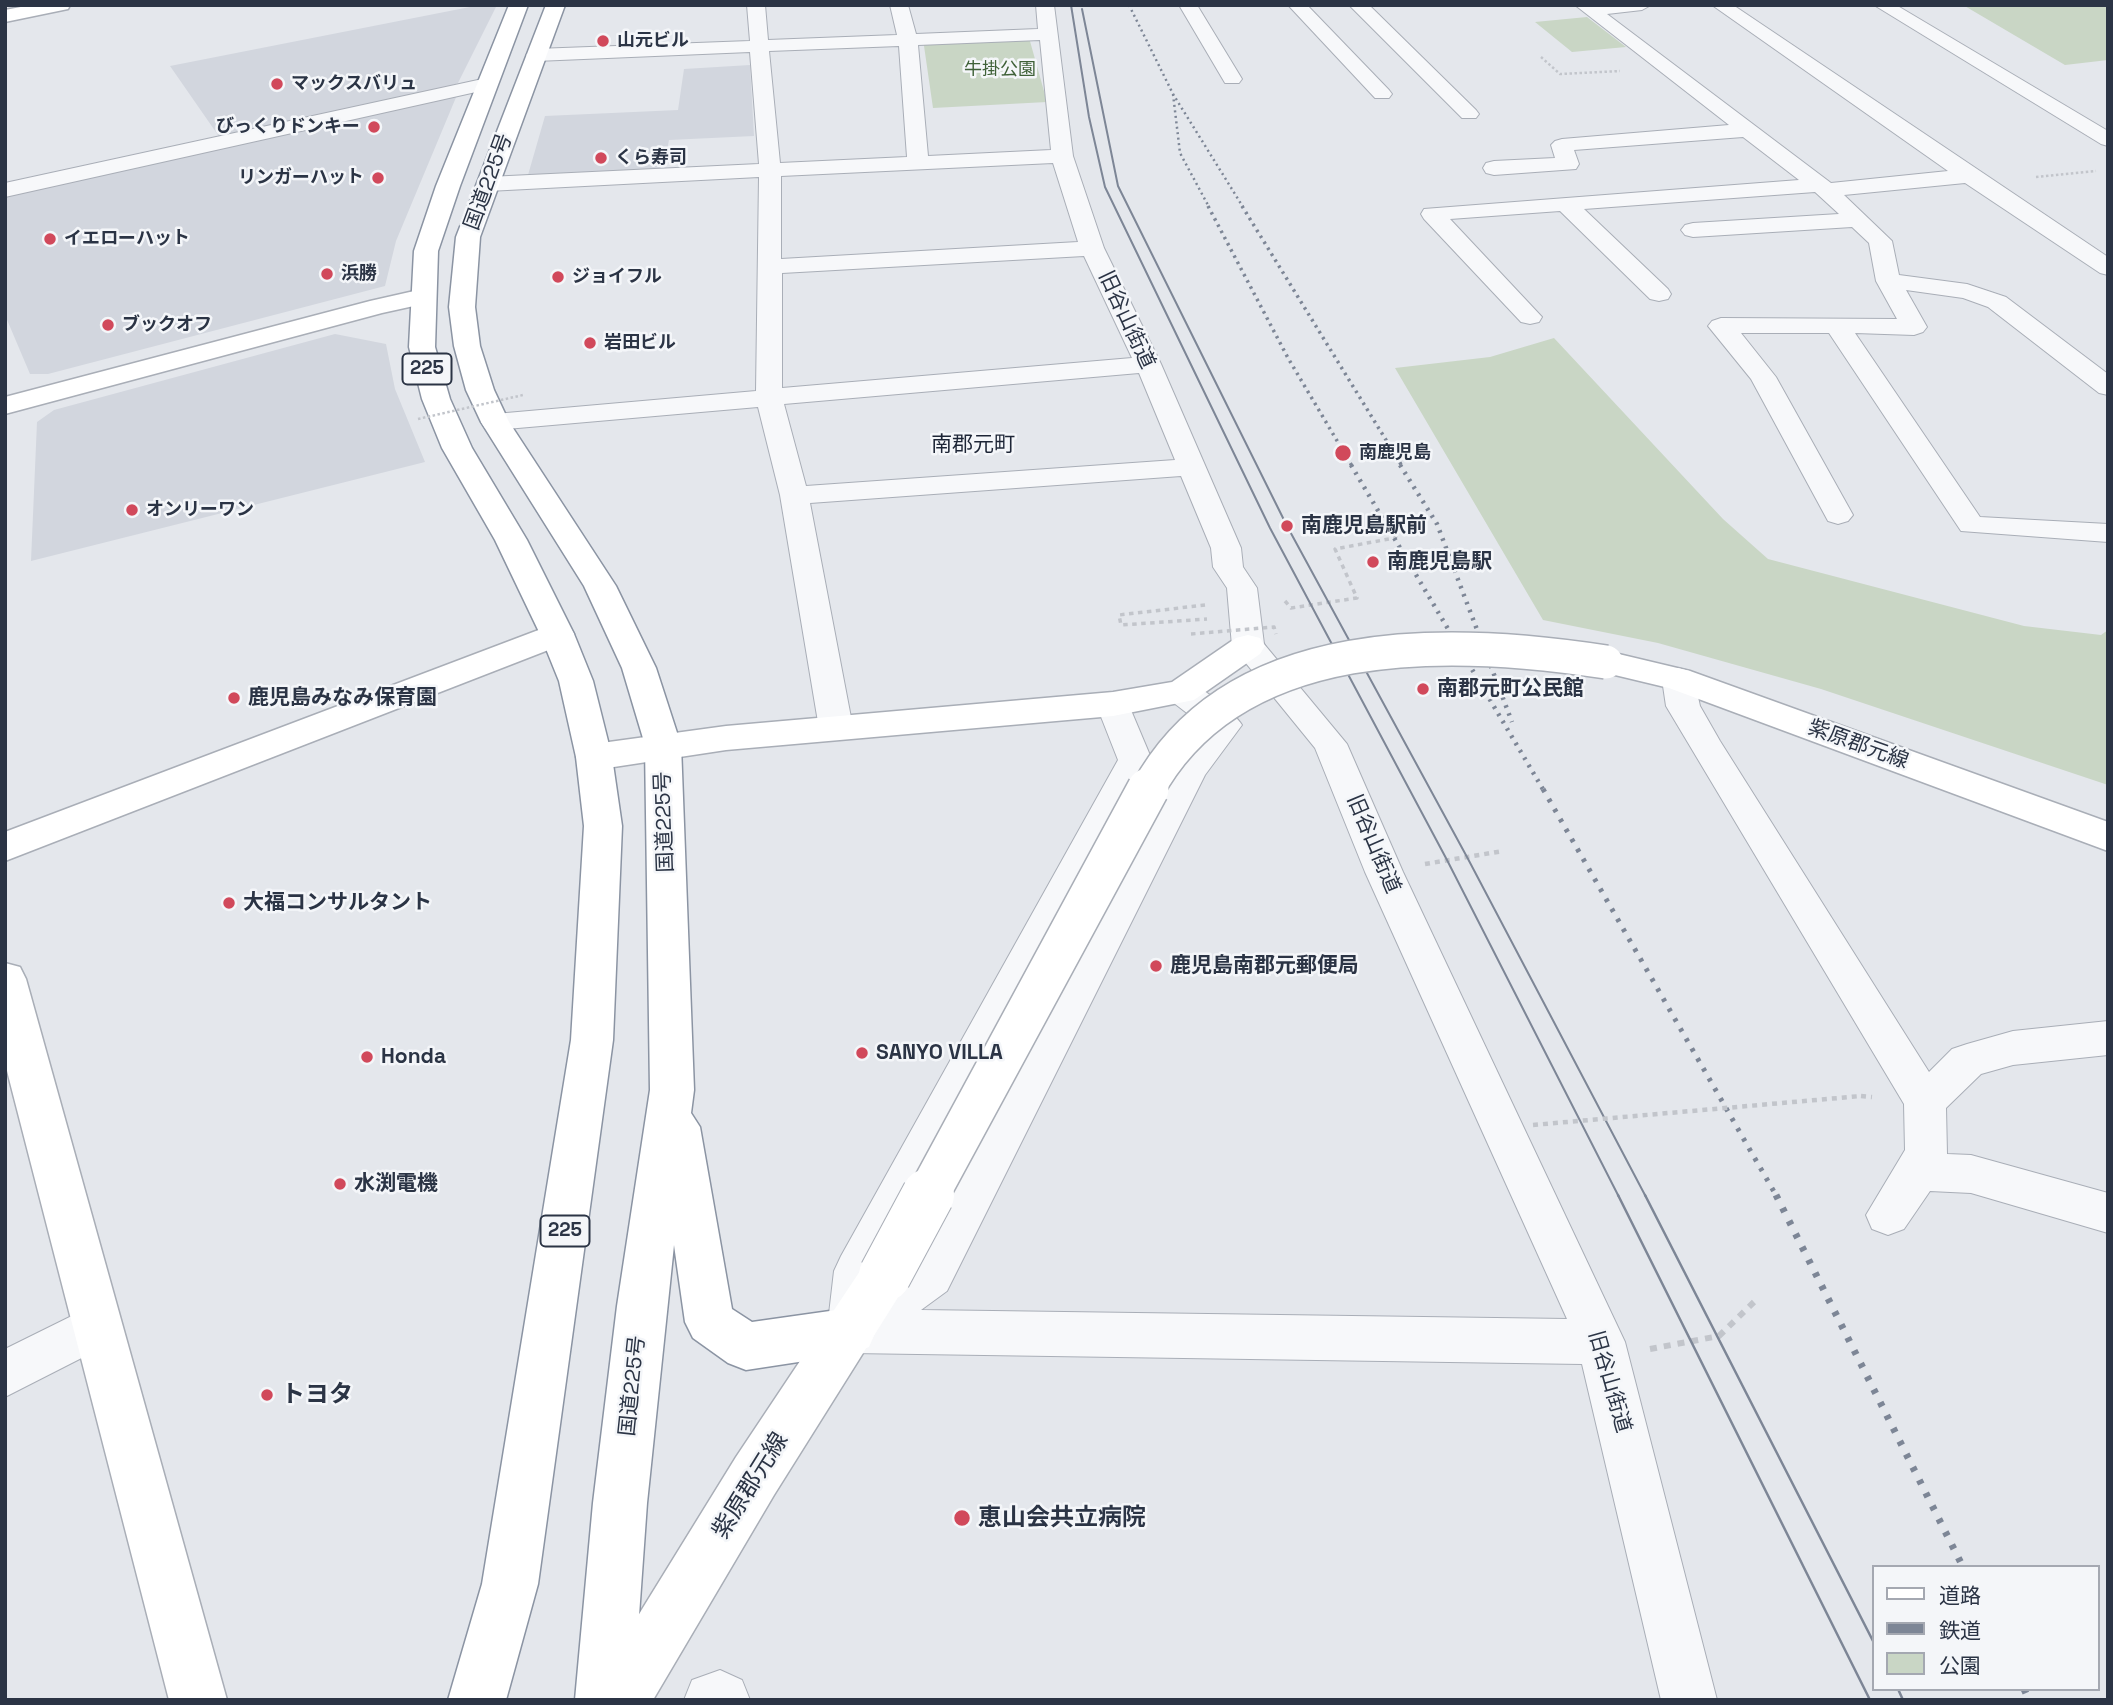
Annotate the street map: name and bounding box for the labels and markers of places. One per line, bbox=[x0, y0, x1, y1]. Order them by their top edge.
place label: 山元ビル bbox=[617, 30, 689, 52]
marker: 山元ビル bbox=[595, 33, 611, 49]
place label: マックスバリュ bbox=[291, 73, 417, 95]
marker: マックスバリュ bbox=[269, 76, 285, 92]
place label: びっくりドンキー bbox=[216, 116, 360, 138]
marker: びっくりドンキー bbox=[366, 119, 382, 135]
place label: くら寿司 bbox=[615, 147, 687, 169]
marker: くら寿司 bbox=[593, 150, 609, 166]
place label: リンガーハット bbox=[238, 167, 364, 189]
marker: リンガーハット bbox=[370, 170, 386, 186]
place label: イエローハット bbox=[64, 228, 190, 250]
marker: イエローハット bbox=[42, 231, 58, 247]
place label: 浜勝 bbox=[341, 263, 377, 285]
marker: 浜勝 bbox=[319, 266, 335, 282]
place label: ジョイフル bbox=[572, 266, 662, 288]
marker: ジョイフル bbox=[550, 269, 566, 285]
place label: ブックオフ bbox=[122, 314, 212, 336]
marker: ブックオフ bbox=[100, 317, 116, 333]
place label: 岩田ビル bbox=[604, 332, 676, 354]
marker: 岩田ビル bbox=[582, 335, 598, 351]
place label: 南鹿児島 bbox=[1359, 442, 1431, 464]
marker: 南鹿児島 bbox=[1333, 443, 1353, 463]
place label: オンリーワン bbox=[146, 499, 254, 521]
marker: オンリーワン bbox=[124, 502, 140, 518]
place label: 南鹿児島駅前 bbox=[1301, 513, 1427, 539]
marker: 南鹿児島駅前 bbox=[1279, 518, 1295, 534]
place label: 南鹿児島駅 bbox=[1387, 549, 1492, 575]
marker: 南鹿児島駅 bbox=[1365, 554, 1381, 570]
place label: 南郡元町公民館 bbox=[1437, 676, 1584, 702]
marker: 南郡元町公民館 bbox=[1415, 681, 1431, 697]
place label: 鹿児島みなみ保育園 bbox=[248, 685, 437, 711]
marker: 鹿児島みなみ保育園 bbox=[226, 690, 242, 706]
place label: 大福コンサルタント bbox=[243, 890, 432, 916]
marker: 大福コンサルタント bbox=[221, 895, 237, 911]
place label: 鹿児島南郡元郵便局 bbox=[1170, 953, 1359, 979]
marker: 鹿児島南郡元郵便局 bbox=[1148, 958, 1164, 974]
place label: SANYO VILLA bbox=[876, 1040, 1003, 1066]
place label: Honda bbox=[381, 1044, 446, 1070]
marker: SANYO VILLA bbox=[854, 1045, 870, 1061]
marker: Honda bbox=[359, 1049, 375, 1065]
place label: 水渕電機 bbox=[354, 1171, 438, 1197]
marker: 水渕電機 bbox=[332, 1176, 348, 1192]
place label: トヨタ bbox=[281, 1381, 353, 1409]
marker: トヨタ bbox=[259, 1387, 275, 1403]
place label: 恵山会共立病院 bbox=[978, 1504, 1146, 1532]
marker: 恵山会共立病院 bbox=[952, 1508, 972, 1528]

